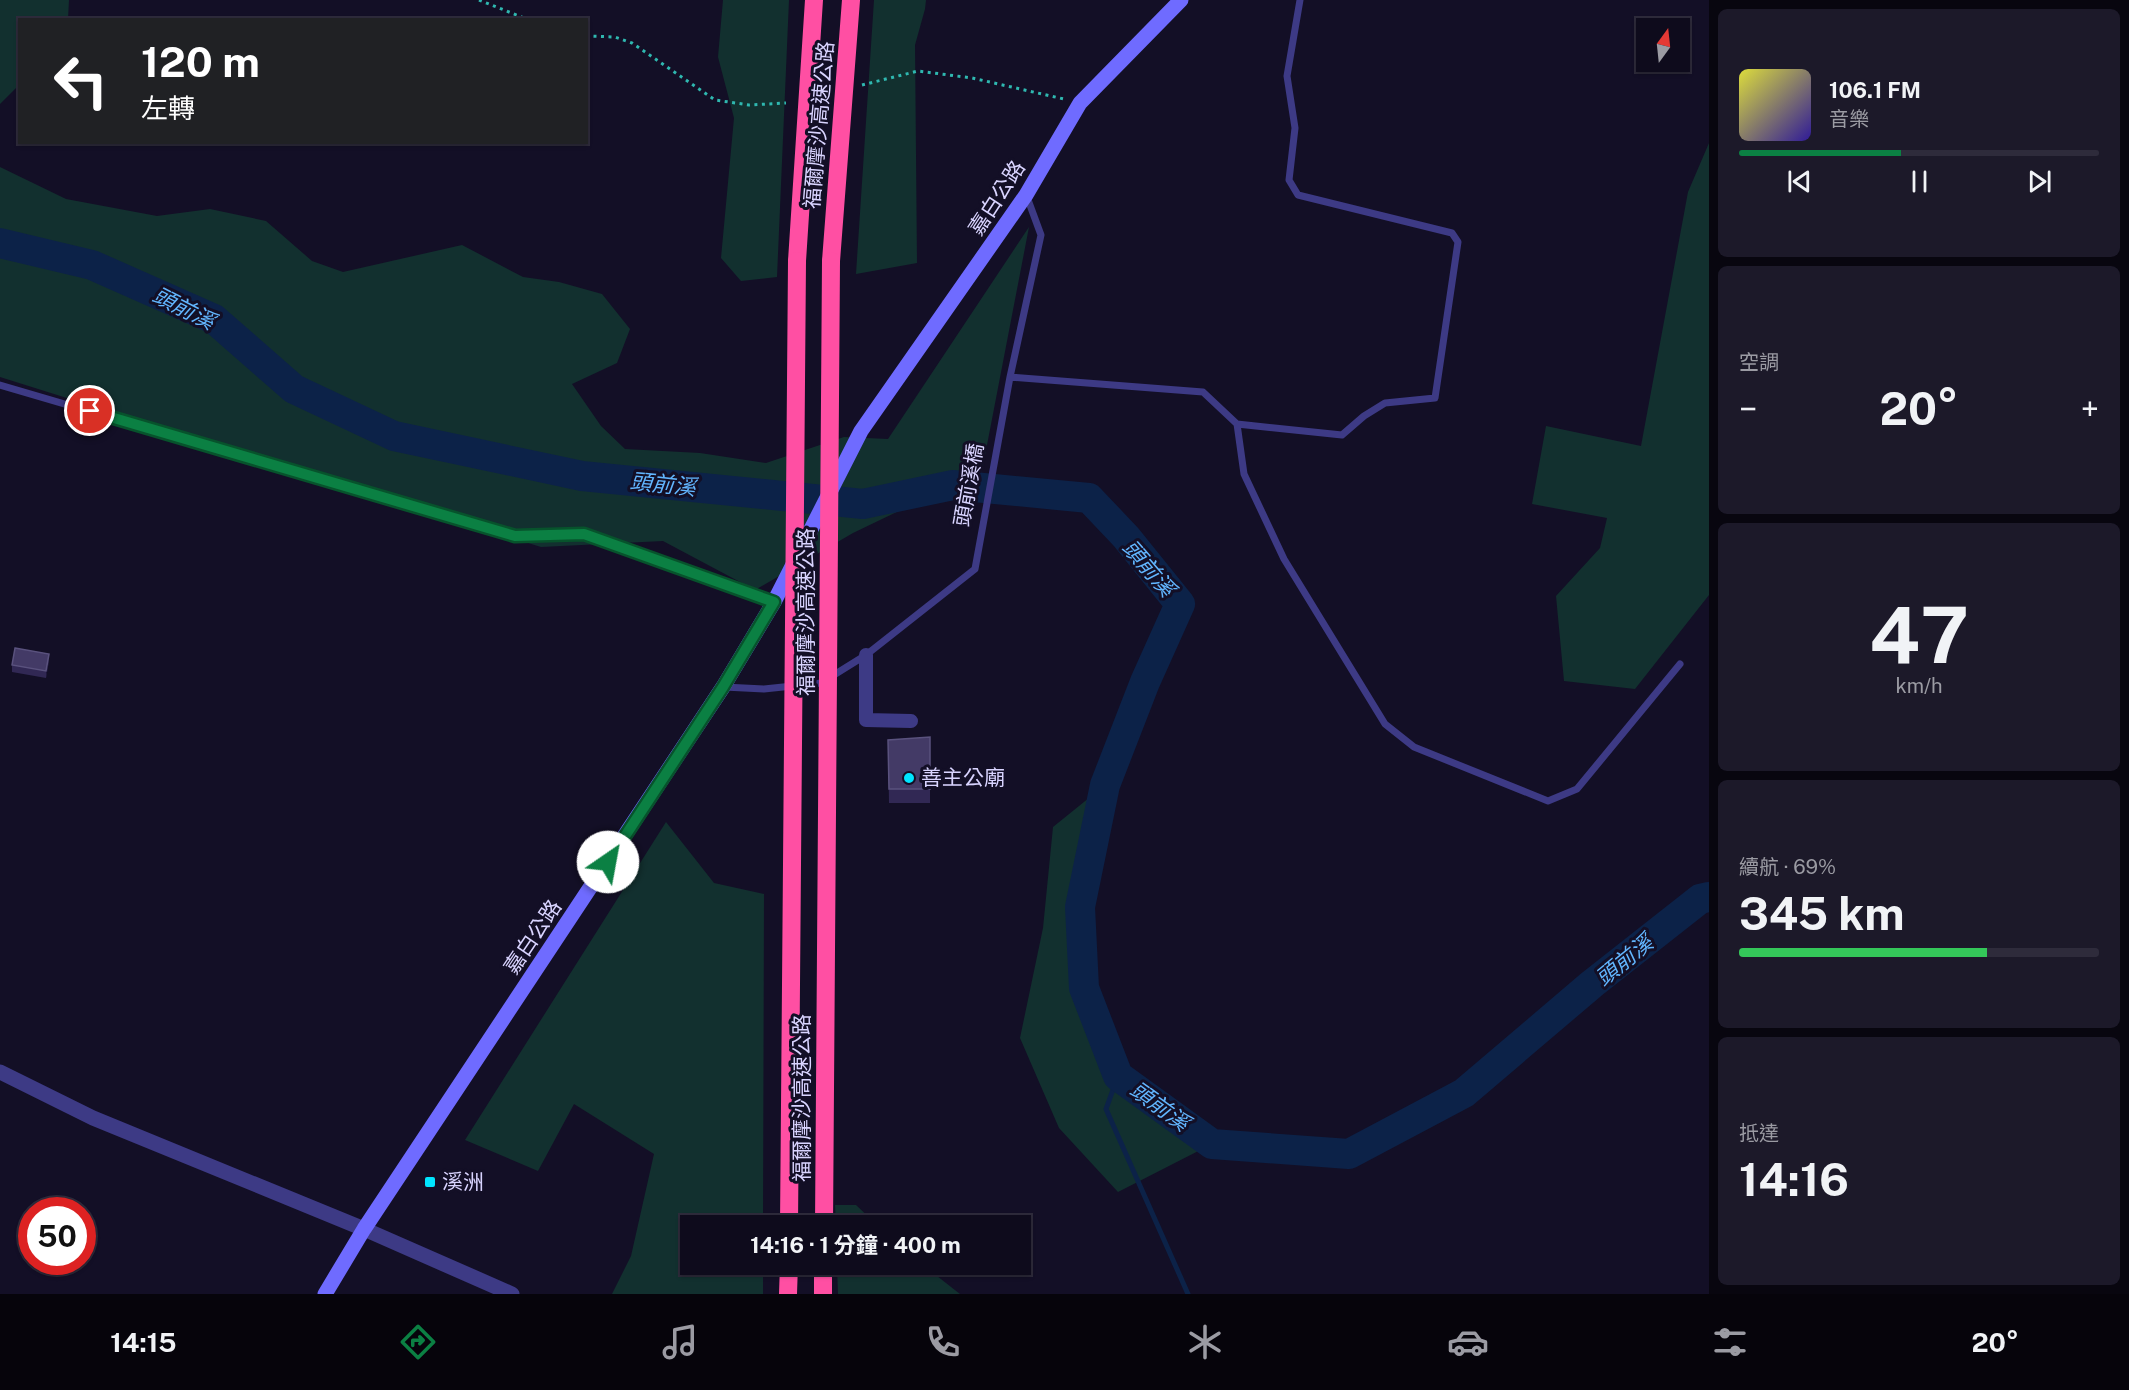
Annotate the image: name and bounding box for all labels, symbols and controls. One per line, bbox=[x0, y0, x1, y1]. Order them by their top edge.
north arrow bbox=[1636, 18, 1690, 72]
map controls bbox=[1636, 18, 1690, 72]
text: 120 m bbox=[141, 37, 260, 86]
street label: 福爾摩沙高速公路 bbox=[799, 40, 838, 210]
icon: left bbox=[42, 42, 120, 120]
text: 106.1 FM bbox=[1829, 77, 1921, 103]
text: 左轉 bbox=[141, 92, 195, 124]
text: 音樂 bbox=[1829, 107, 1869, 131]
street label: 嘉白公路 bbox=[963, 156, 1030, 240]
icon: previous bbox=[1783, 165, 1816, 198]
icon: pause bbox=[1903, 165, 1936, 198]
icon: next bbox=[2023, 165, 2056, 198]
water label: 頭前溪 bbox=[149, 281, 222, 336]
text: 空調 bbox=[1739, 350, 1779, 374]
text: 20° bbox=[1880, 382, 1958, 435]
pin bbox=[64, 385, 115, 436]
text: − bbox=[1739, 390, 1757, 428]
text: + bbox=[2081, 390, 2099, 428]
icon: arrive bbox=[73, 394, 106, 427]
street label: 頭前溪橋 bbox=[949, 441, 988, 528]
water label: 頭前溪 bbox=[629, 468, 700, 501]
street label: 福爾摩沙高速公路 bbox=[793, 528, 818, 696]
water label: 頭前溪 bbox=[1118, 535, 1182, 604]
text: 47 bbox=[1869, 589, 1969, 681]
text: km/h bbox=[1895, 674, 1943, 698]
place label: 善主公廟 bbox=[921, 765, 1005, 790]
marker: 善主公廟 bbox=[902, 771, 916, 785]
position arrow bbox=[576, 830, 640, 894]
text: 續航 · 69% bbox=[1739, 855, 1836, 879]
text: 345 km bbox=[1739, 887, 1905, 940]
street label: 嘉白公路 bbox=[499, 895, 566, 979]
water label: 頭前溪 bbox=[1590, 927, 1660, 991]
street label: 福爾摩沙高速公路 bbox=[789, 1014, 814, 1182]
water label: 頭前溪 bbox=[1126, 1076, 1197, 1138]
text: 抵達 bbox=[1739, 1121, 1779, 1145]
text: 14:16 bbox=[1739, 1153, 1849, 1206]
place label: 溪洲 bbox=[442, 1169, 484, 1194]
marker: 溪洲 bbox=[423, 1175, 437, 1189]
speed limit sign: 50 bbox=[18, 1197, 96, 1275]
text: 14:16 · 1 分鐘 · 400 m bbox=[750, 1232, 961, 1258]
icon: directions bbox=[397, 1321, 439, 1363]
icon: music bbox=[659, 1321, 701, 1363]
icon: phone bbox=[922, 1321, 964, 1363]
icon: climate bbox=[1184, 1321, 1226, 1363]
icon: car bbox=[1447, 1321, 1489, 1363]
icon: filters bbox=[1709, 1321, 1751, 1363]
text: 14:15 bbox=[110, 1326, 177, 1358]
text: 20° bbox=[1971, 1326, 2019, 1358]

